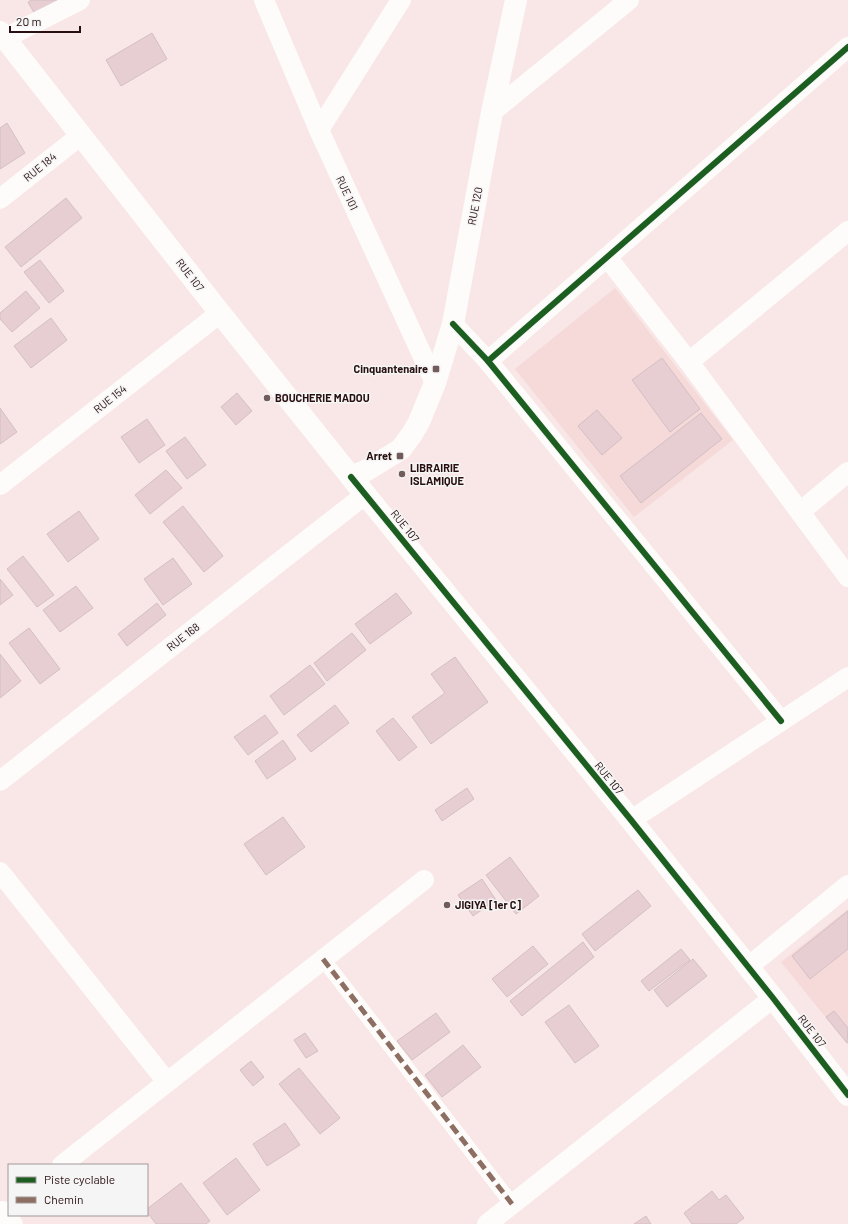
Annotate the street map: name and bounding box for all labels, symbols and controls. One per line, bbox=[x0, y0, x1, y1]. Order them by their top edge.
scale bar bbox=[10, 8, 80, 34]
text: 20 m bbox=[16, 14, 42, 28]
street label: RUE 184 bbox=[21, 149, 59, 184]
street label: RUE 101 bbox=[334, 174, 361, 212]
street label: RUE 120 bbox=[464, 186, 485, 226]
street label: RUE 107 bbox=[174, 256, 207, 294]
place label: Cinquantenaire bbox=[354, 362, 428, 375]
marker: Cinquantenaire bbox=[431, 364, 441, 374]
street label: RUE 154 bbox=[91, 382, 129, 416]
place label: BOUCHERIE MADOU bbox=[275, 391, 370, 404]
marker: BOUCHERIE MADOU bbox=[262, 393, 272, 403]
place label: Arret bbox=[366, 449, 392, 462]
marker: Arret bbox=[395, 451, 405, 461]
place label: LIBRAIRIE ISLAMIQUE bbox=[410, 461, 464, 487]
marker: LIBRAIRIE ISLAMIQUE bbox=[397, 469, 407, 479]
street label: RUE 107 bbox=[388, 507, 422, 545]
street label: RUE 168 bbox=[164, 620, 202, 653]
street label: RUE 107 bbox=[592, 759, 626, 797]
place label: JIGIYA [1er C] bbox=[455, 898, 522, 911]
marker: JIGIYA [1er C] bbox=[442, 900, 452, 910]
street label: RUE 107 bbox=[796, 1012, 829, 1050]
legend bbox=[8, 1164, 148, 1216]
text: Piste cyclable bbox=[44, 1172, 115, 1186]
text: Chemin bbox=[44, 1192, 84, 1206]

